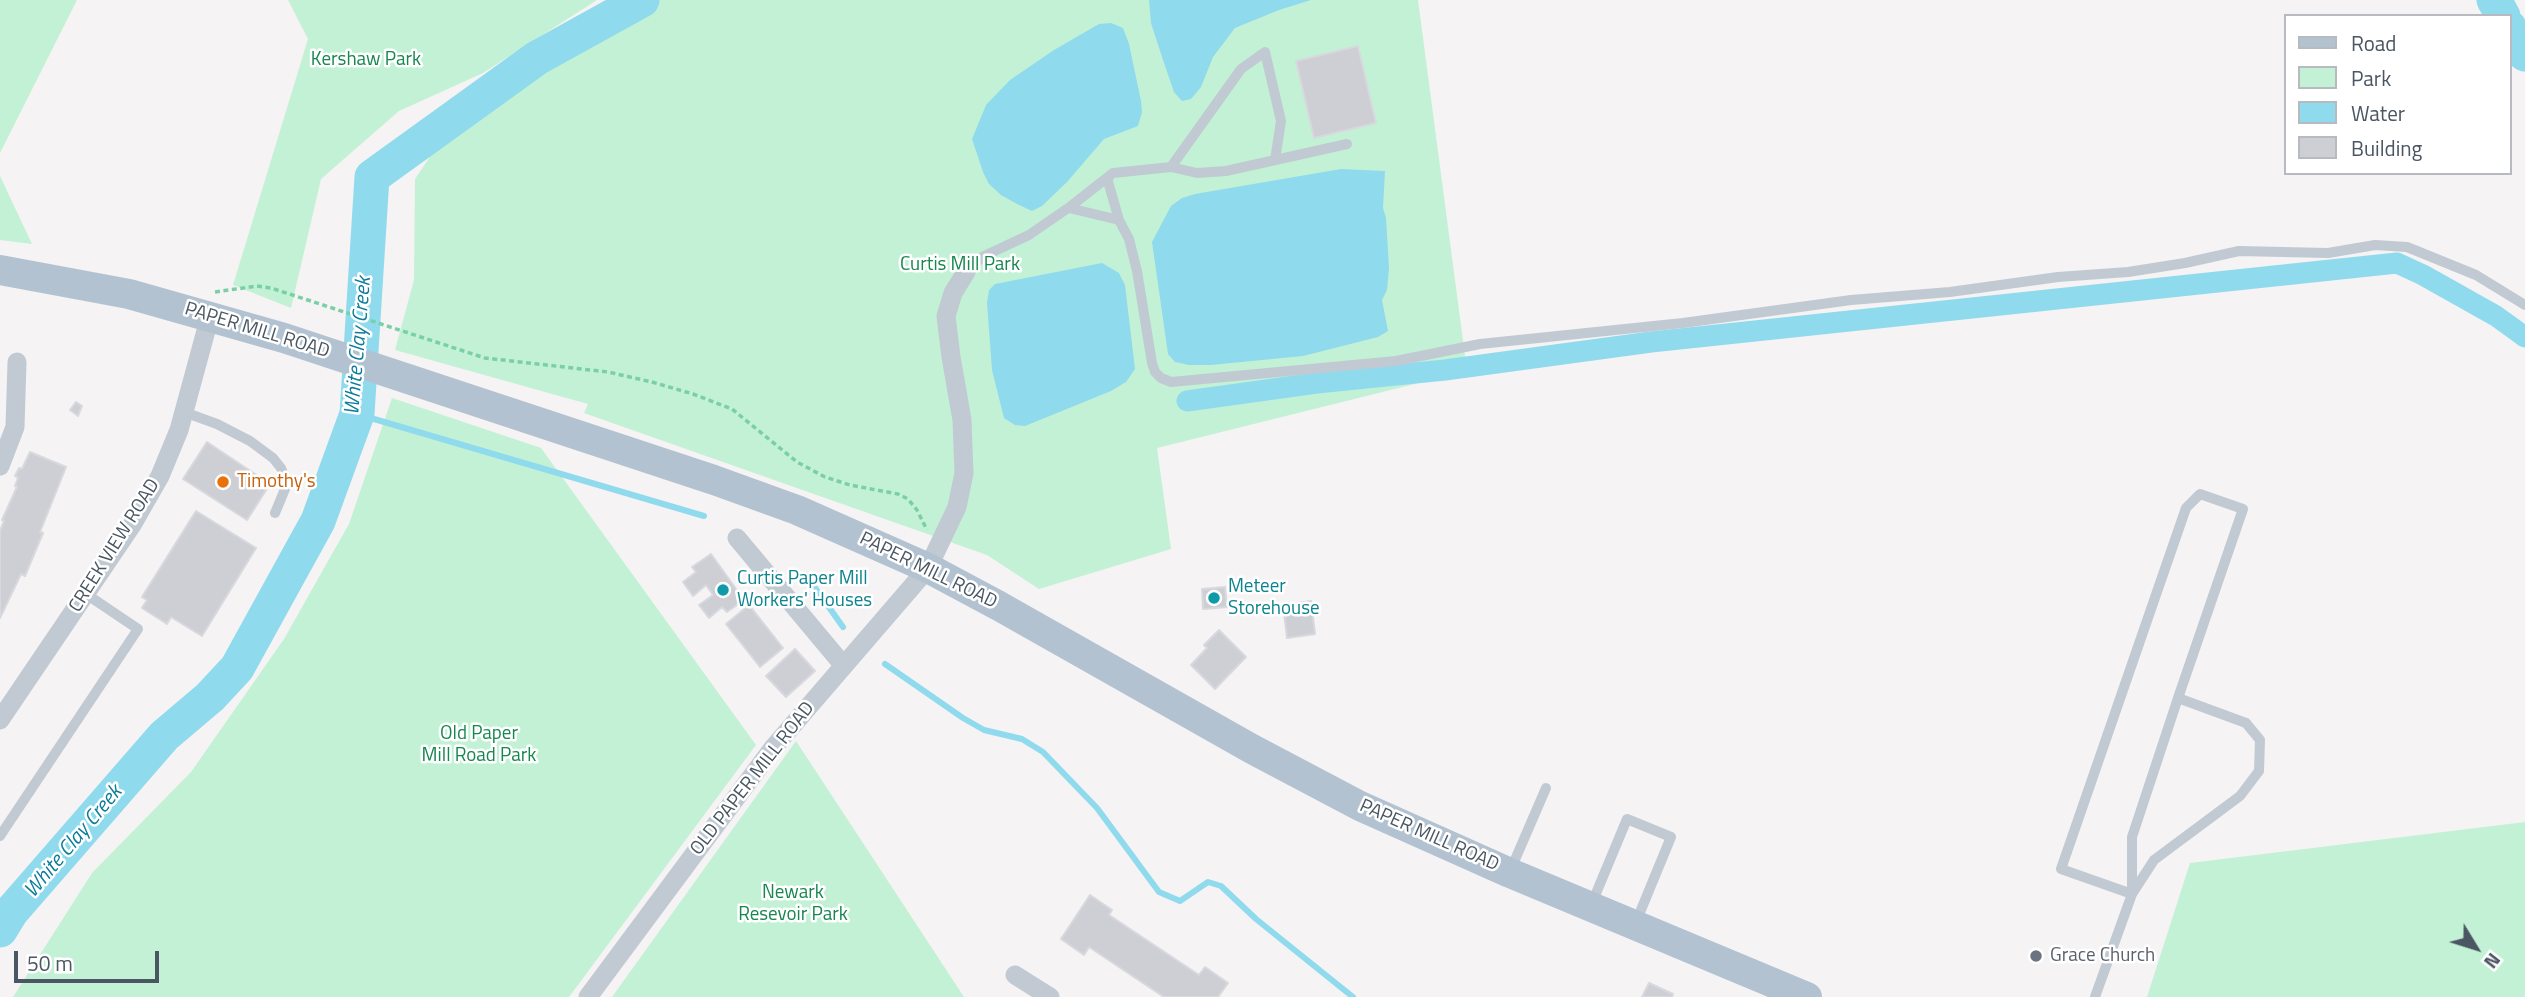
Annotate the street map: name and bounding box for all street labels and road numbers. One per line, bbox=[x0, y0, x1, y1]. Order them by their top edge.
street label: PAPER MILL ROAD bbox=[182, 298, 332, 364]
street label: CREEK VIEW ROAD bbox=[65, 475, 165, 617]
street label: PAPER MILL ROAD bbox=[855, 528, 1001, 614]
street label: OLD PAPER MILL ROAD bbox=[686, 698, 820, 860]
street label: PAPER MILL ROAD bbox=[1356, 795, 1502, 877]

